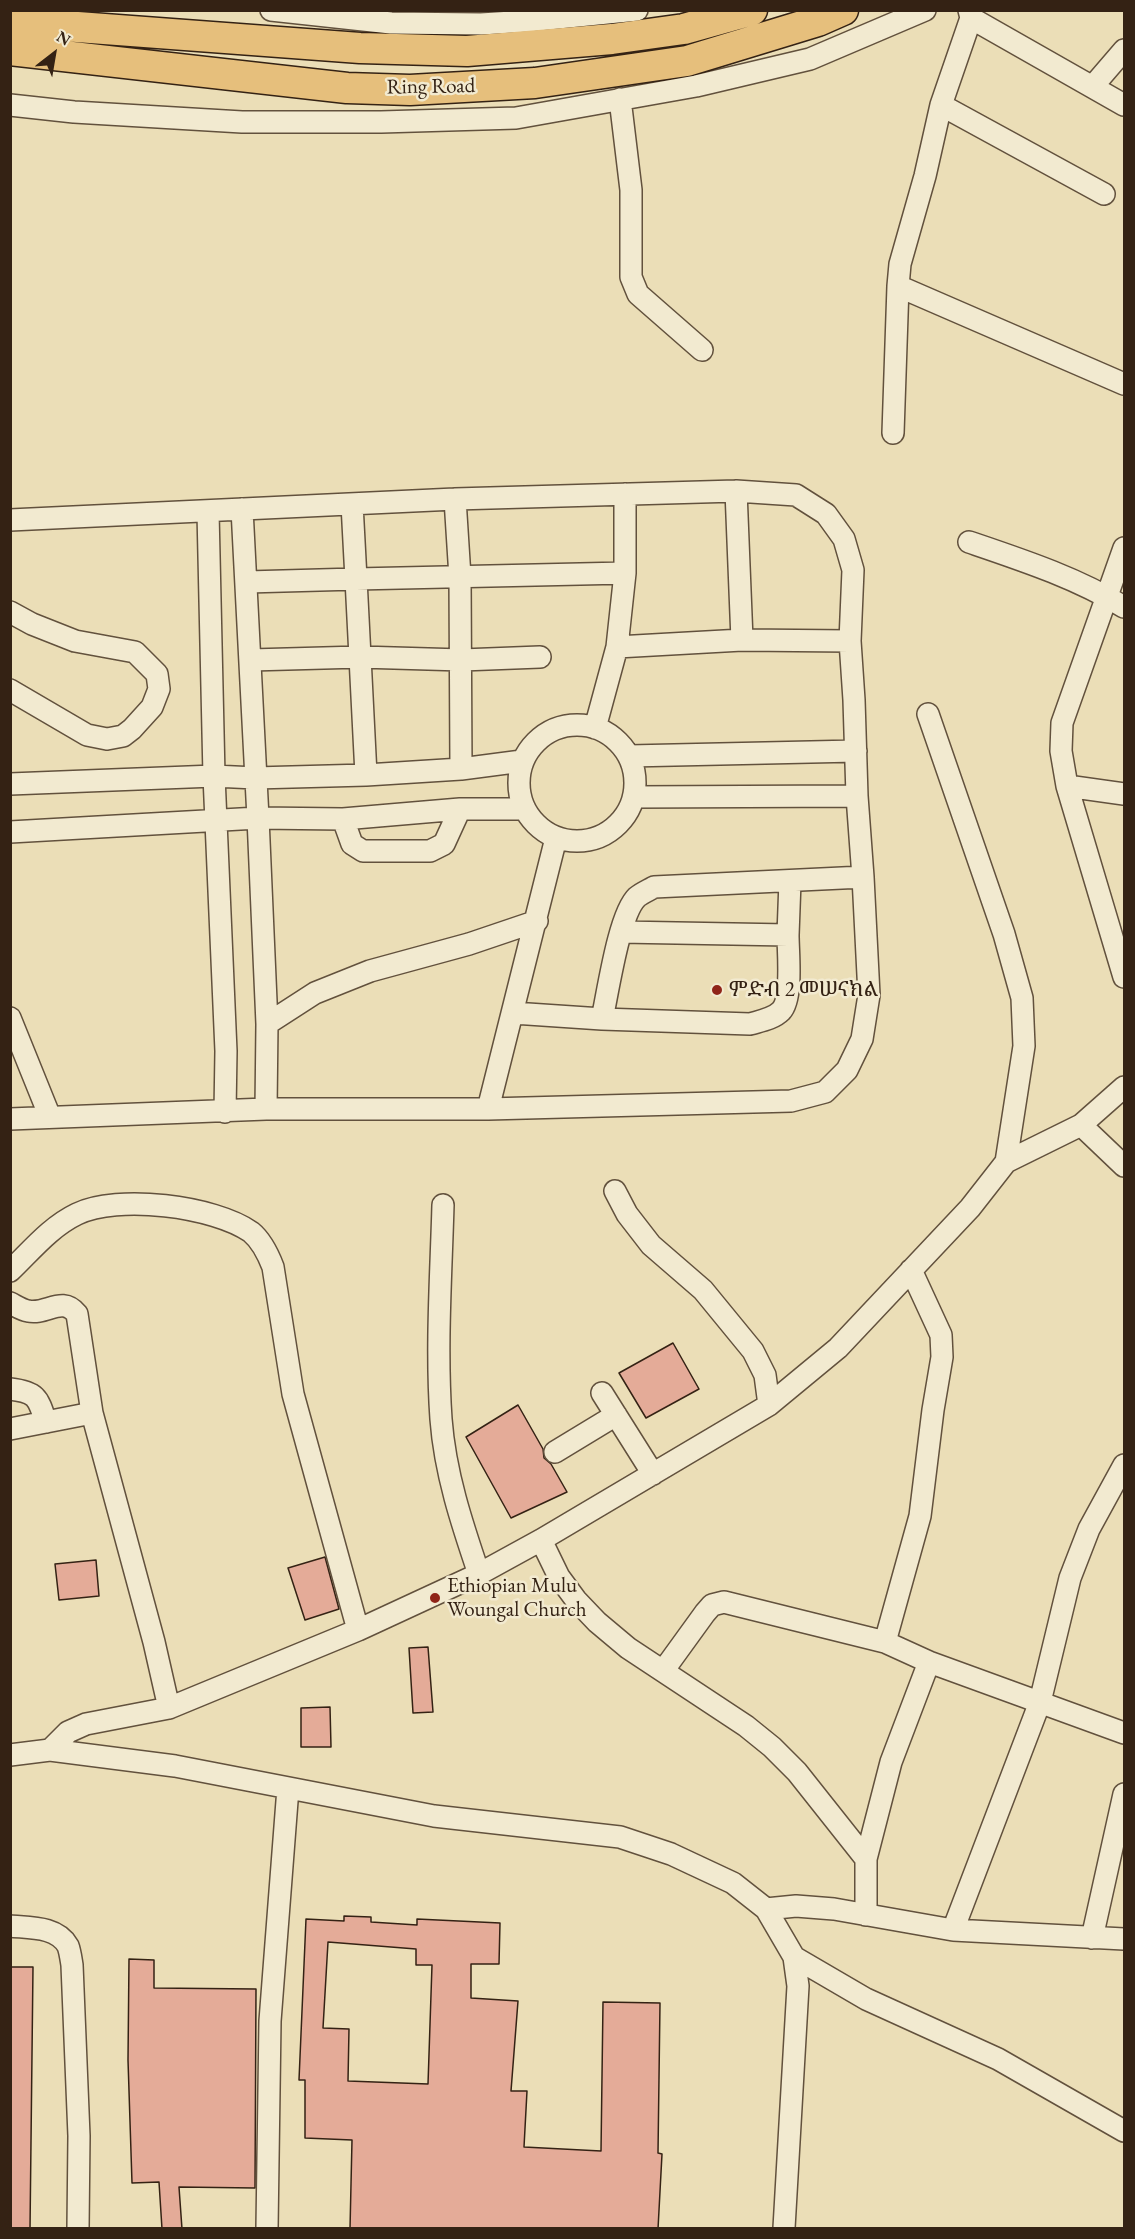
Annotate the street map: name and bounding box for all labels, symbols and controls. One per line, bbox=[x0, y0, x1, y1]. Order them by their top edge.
north arrow bbox=[24, 24, 84, 84]
text: N bbox=[53, 26, 74, 50]
street label: Ring Road bbox=[387, 74, 475, 100]
place label: ምድብ 2 መሠናክል bbox=[729, 977, 878, 1003]
marker: ምድብ 2 መሠናክል bbox=[710, 983, 724, 997]
place label: Ethiopian Mulu Woungal Church bbox=[447, 1573, 587, 1623]
marker: Ethiopian Mulu Woungal Church bbox=[428, 1591, 442, 1605]

